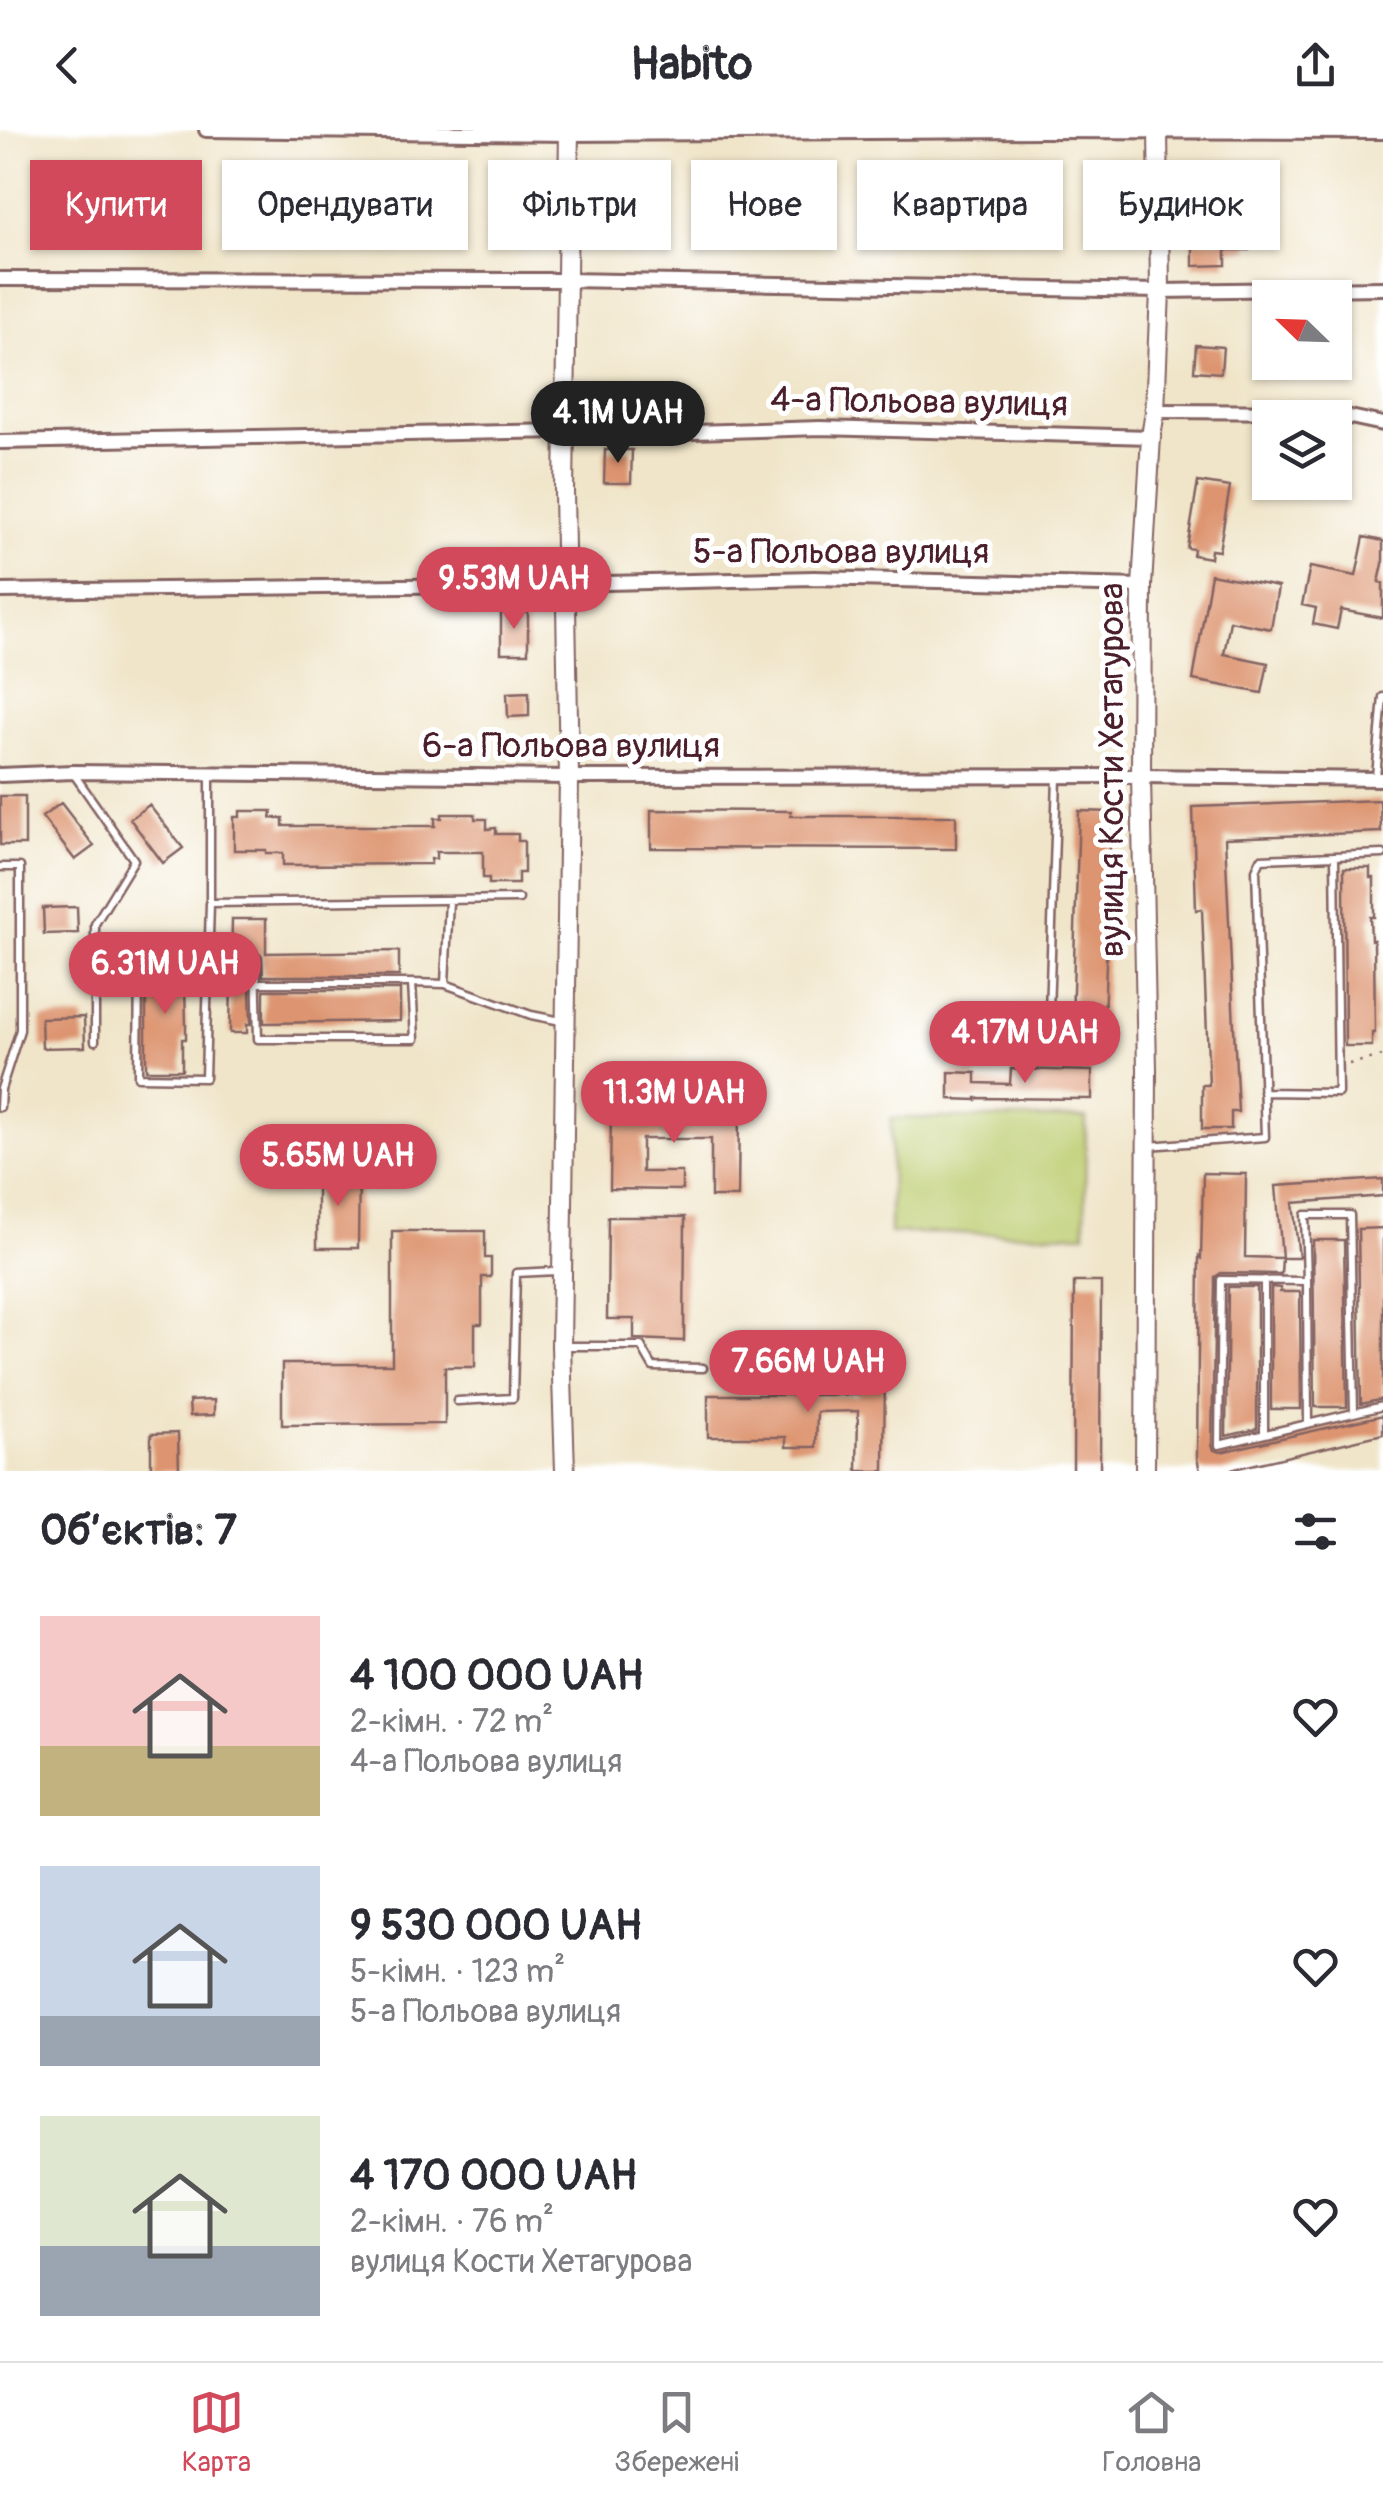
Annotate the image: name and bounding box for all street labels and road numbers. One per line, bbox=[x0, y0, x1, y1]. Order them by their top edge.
street label: 4-а Польова вулиця bbox=[770, 377, 1068, 427]
street label: 5-а Польова вулиця bbox=[693, 530, 989, 574]
street label: вулиця Кости Хетагурова bbox=[1090, 583, 1134, 957]
street label: 6-а Польова вулиця bbox=[422, 724, 720, 768]

